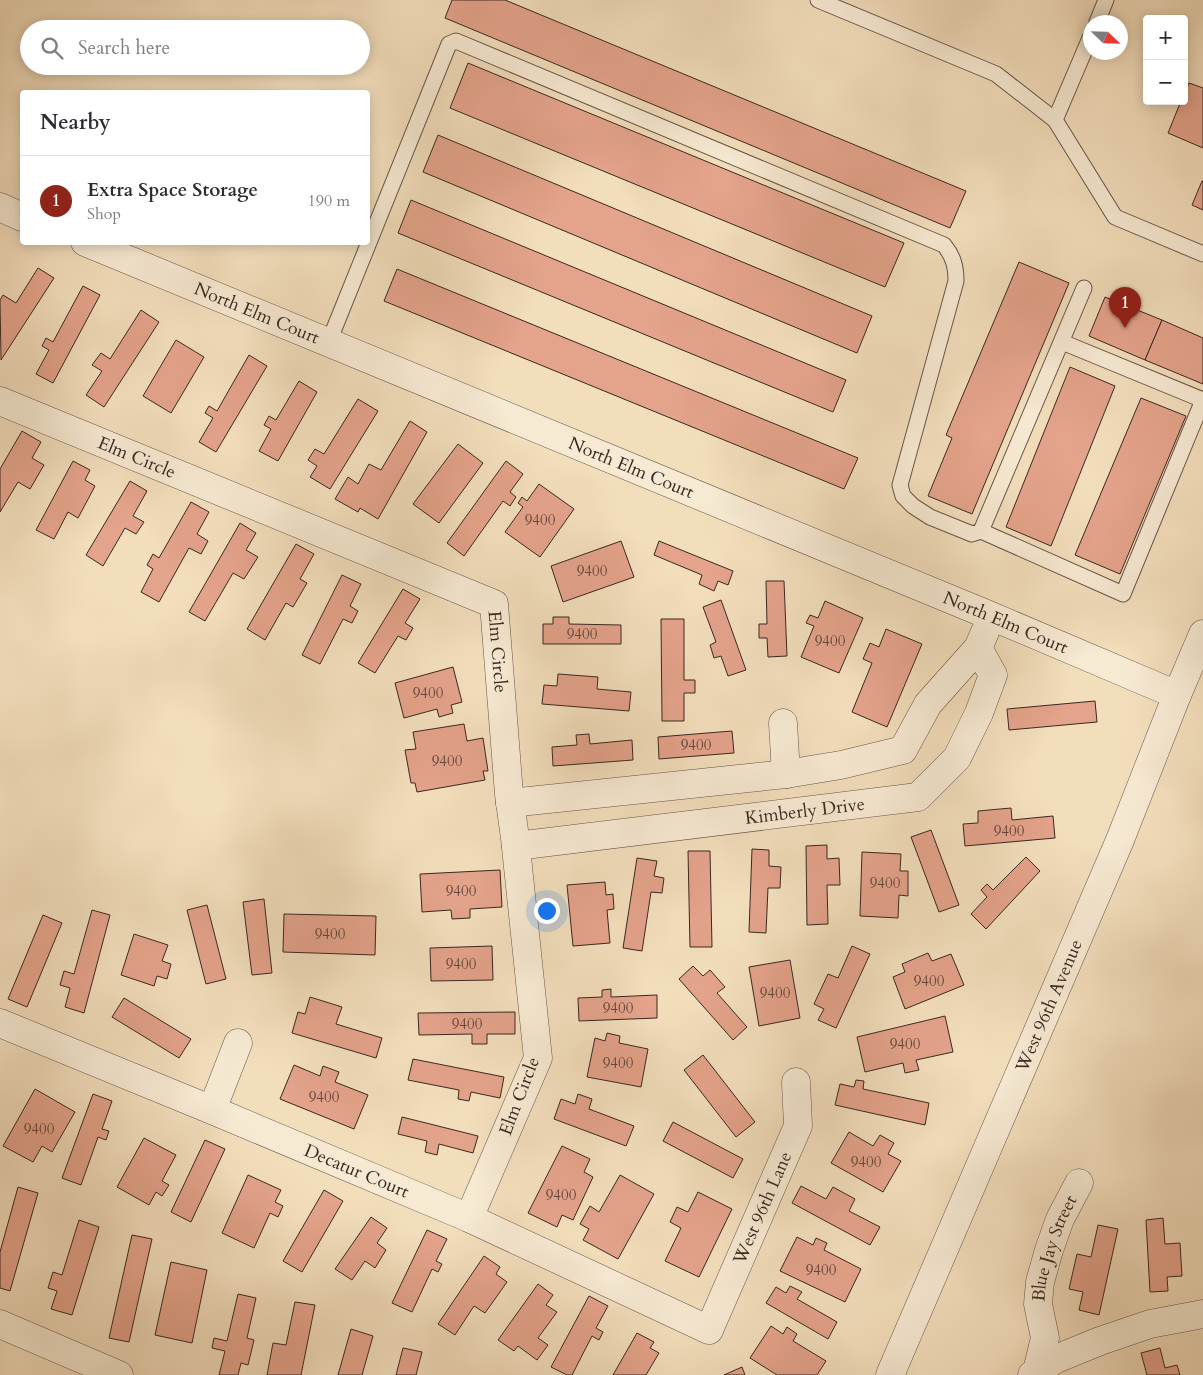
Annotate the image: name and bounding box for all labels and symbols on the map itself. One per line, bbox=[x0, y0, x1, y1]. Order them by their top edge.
north arrow bbox=[1083, 15, 1128, 60]
street label: North Elm Court bbox=[190, 276, 324, 351]
pin: 1 bbox=[1109, 287, 1141, 328]
street label: Elm Circle bbox=[94, 431, 179, 485]
street label: North Elm Court bbox=[565, 431, 698, 505]
house number: 9400 bbox=[525, 510, 556, 530]
house number: 9400 bbox=[577, 561, 608, 581]
street label: North Elm Court bbox=[939, 585, 1072, 660]
street label: Elm Circle bbox=[482, 610, 513, 694]
house number: 9400 bbox=[567, 624, 598, 644]
house number: 9400 bbox=[815, 631, 846, 651]
house number: 9400 bbox=[413, 683, 444, 703]
house number: 9400 bbox=[681, 735, 712, 755]
house number: 9400 bbox=[432, 751, 463, 771]
street label: Kimberly Drive bbox=[744, 792, 866, 831]
house number: 9400 bbox=[994, 821, 1025, 841]
house number: 9400 bbox=[870, 873, 901, 893]
house number: 9400 bbox=[446, 881, 477, 901]
your location bbox=[534, 898, 560, 924]
house number: 9400 bbox=[315, 924, 346, 944]
street label: West 96th Avenue bbox=[1009, 936, 1089, 1077]
house number: 9400 bbox=[446, 954, 477, 974]
house number: 9400 bbox=[914, 971, 945, 991]
house number: 9400 bbox=[760, 983, 791, 1003]
house number: 9400 bbox=[603, 998, 634, 1018]
house number: 9400 bbox=[452, 1014, 483, 1034]
house number: 9400 bbox=[890, 1034, 921, 1054]
street label: Elm Circle bbox=[493, 1053, 546, 1139]
house number: 9400 bbox=[603, 1053, 634, 1073]
house number: 9400 bbox=[309, 1087, 340, 1107]
house number: 9400 bbox=[24, 1119, 55, 1139]
street label: Decatur Court bbox=[300, 1138, 413, 1204]
street label: West 96th Lane bbox=[727, 1148, 798, 1269]
house number: 9400 bbox=[851, 1152, 882, 1172]
house number: 9400 bbox=[546, 1185, 577, 1205]
street label: Blue Jay Street bbox=[1026, 1190, 1084, 1303]
house number: 9400 bbox=[806, 1260, 837, 1280]

